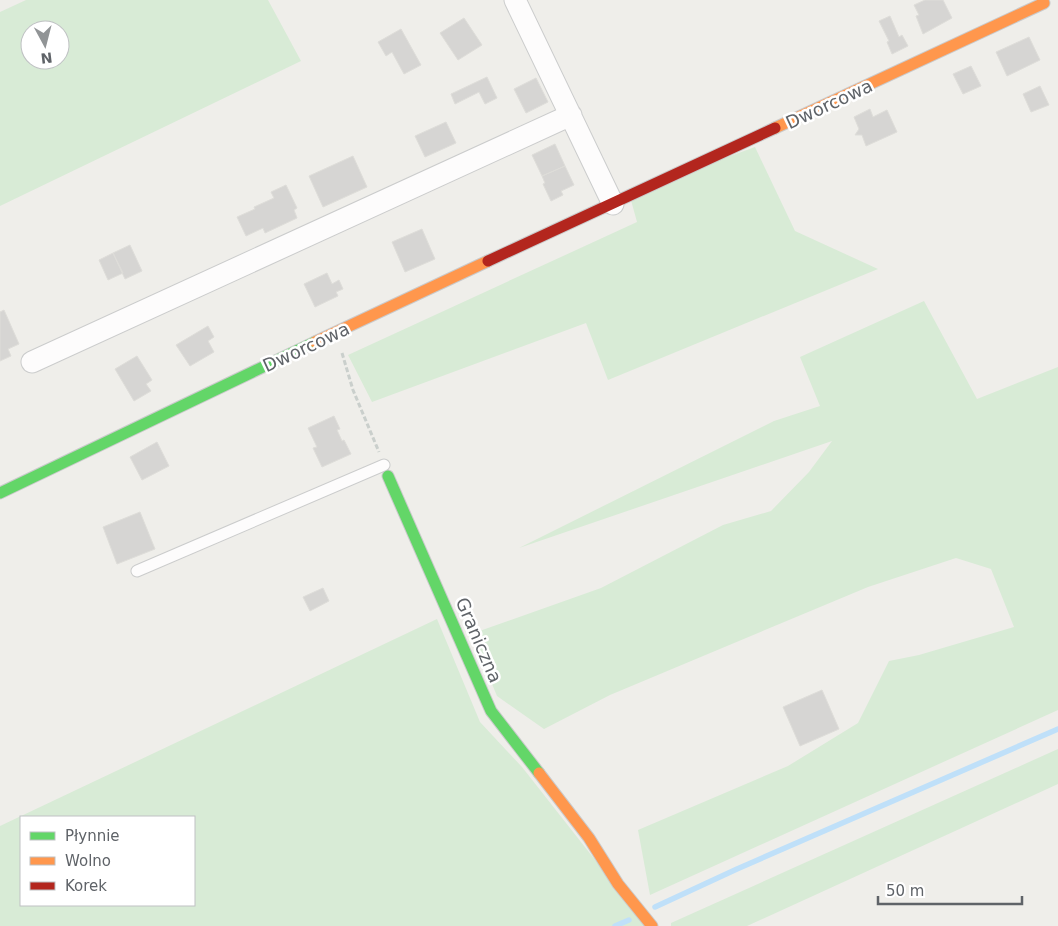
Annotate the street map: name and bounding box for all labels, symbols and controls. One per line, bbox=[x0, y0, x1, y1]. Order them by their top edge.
north arrow bbox=[20, 20, 70, 70]
text: N bbox=[40, 49, 53, 67]
street label: Dworcowa bbox=[782, 75, 876, 133]
street label: Dworcowa bbox=[259, 318, 353, 376]
street label: Graniczna bbox=[452, 594, 506, 686]
legend bbox=[20, 816, 195, 906]
text: Płynnie bbox=[65, 827, 120, 845]
text: Wolno bbox=[65, 852, 111, 870]
scale bar bbox=[878, 874, 1022, 906]
text: Korek bbox=[65, 877, 107, 895]
text: 50 m bbox=[886, 882, 924, 900]

